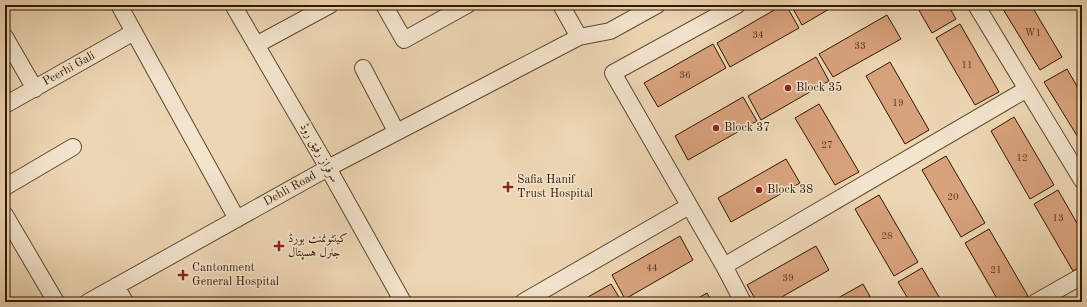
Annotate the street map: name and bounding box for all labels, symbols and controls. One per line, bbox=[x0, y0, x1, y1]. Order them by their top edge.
house number: W1 bbox=[1025, 28, 1041, 38]
house number: 34 bbox=[752, 30, 764, 40]
house number: 33 bbox=[854, 41, 866, 51]
street label: Peerhi Gali bbox=[41, 50, 97, 88]
house number: 11 bbox=[961, 60, 973, 70]
house number: 36 bbox=[679, 70, 691, 80]
place label: Block 35 bbox=[796, 81, 842, 94]
marker: Block 35 bbox=[783, 83, 793, 93]
house number: 19 bbox=[892, 98, 904, 108]
street label: سرفراز رفیق روڈ bbox=[296, 121, 342, 185]
place label: Block 37 bbox=[724, 122, 770, 134]
marker: Block 37 bbox=[711, 123, 721, 133]
house number: 27 bbox=[821, 140, 833, 150]
house number: 12 bbox=[1016, 153, 1028, 163]
street label: Dehli Road bbox=[262, 170, 318, 208]
place label: Safia Hanif Trust Hospital bbox=[517, 174, 593, 200]
marker: Safia Hanif Trust Hospital bbox=[502, 181, 514, 193]
place label: Block 38 bbox=[767, 184, 813, 196]
marker: Block 38 bbox=[754, 185, 764, 195]
house number: 20 bbox=[947, 192, 959, 202]
house number: 13 bbox=[1052, 213, 1064, 223]
house number: 28 bbox=[881, 231, 893, 241]
place label: کینٹونمنٹ بورڈ جنرل ہسپتال bbox=[288, 232, 348, 261]
marker: کینٹونمنٹ بورڈ جنرل ہسپتال bbox=[273, 240, 285, 252]
place label: Cantonment General Hospital bbox=[192, 262, 279, 288]
house number: 44 bbox=[646, 263, 658, 273]
house number: 21 bbox=[990, 265, 1002, 275]
marker: Cantonment General Hospital bbox=[177, 269, 189, 281]
house number: 39 bbox=[782, 273, 794, 283]

